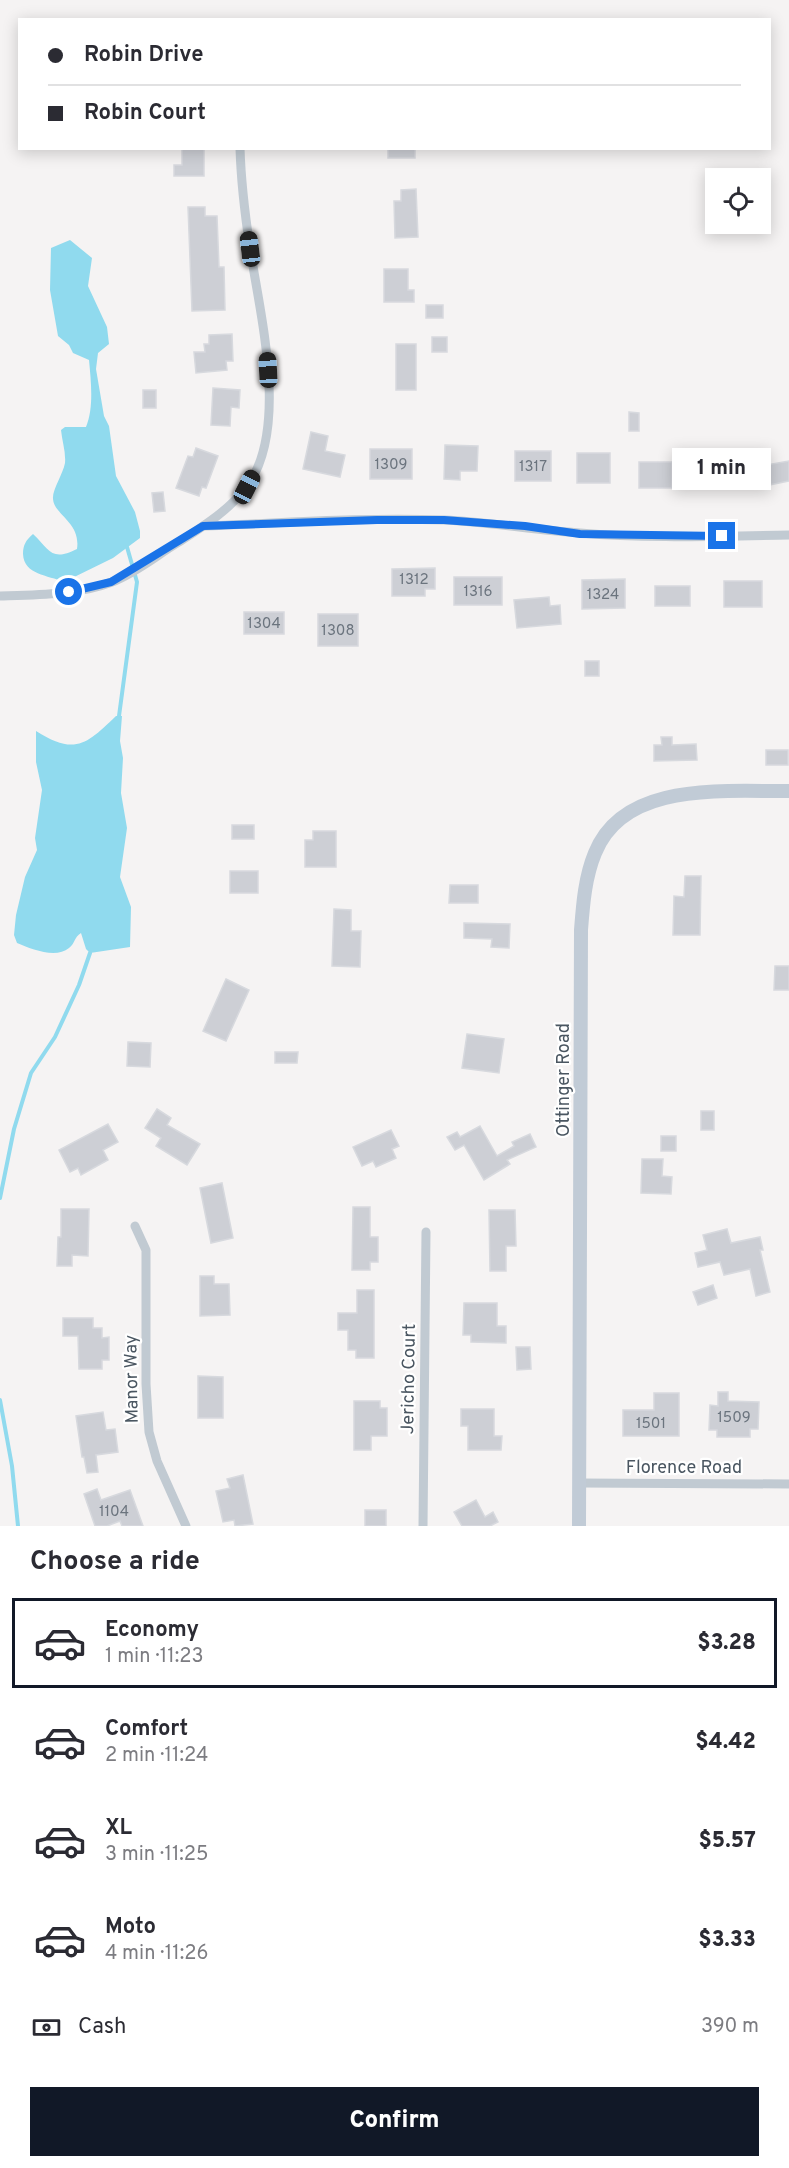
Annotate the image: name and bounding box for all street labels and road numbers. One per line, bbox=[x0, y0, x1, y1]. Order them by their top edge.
street label: Ottinger Road bbox=[553, 1023, 576, 1137]
street label: Jericho Court bbox=[397, 1323, 422, 1435]
street label: Manor Way bbox=[120, 1335, 145, 1423]
street label: Florence Road bbox=[626, 1457, 742, 1480]

